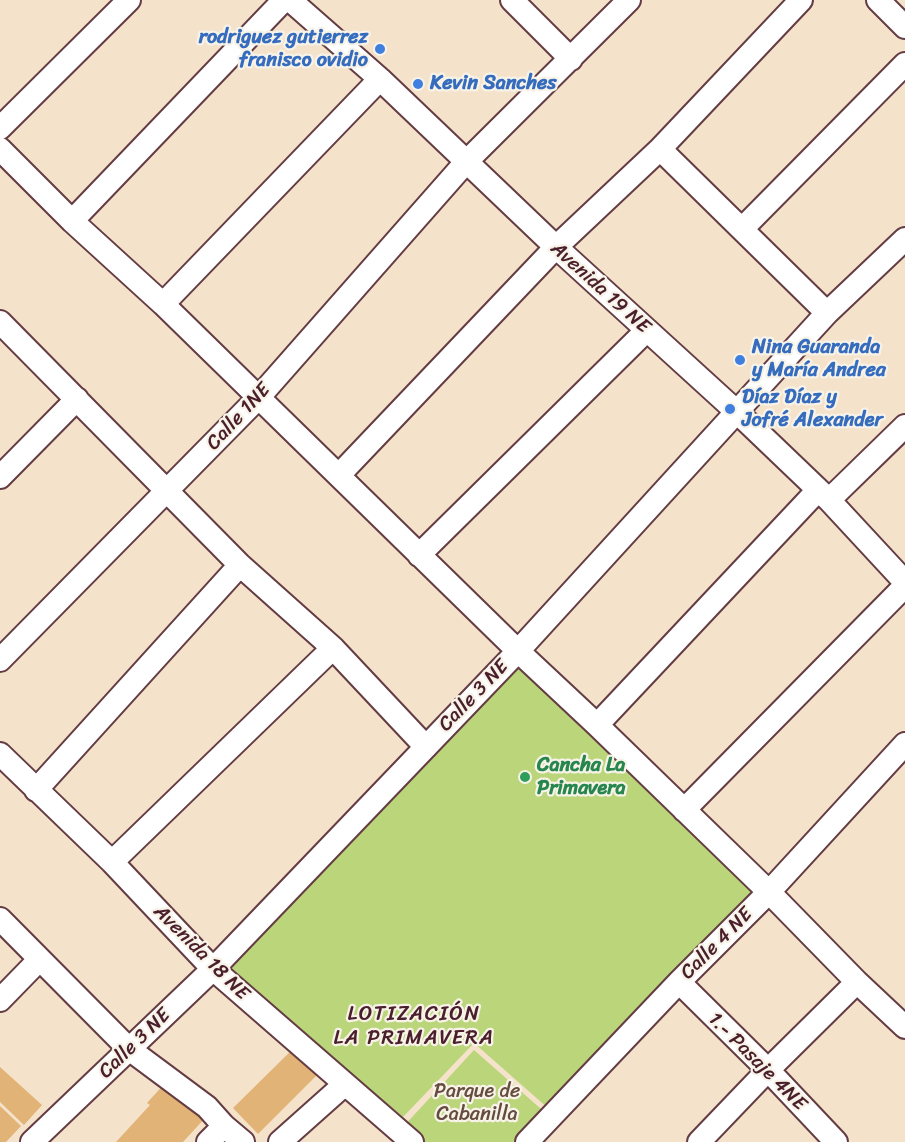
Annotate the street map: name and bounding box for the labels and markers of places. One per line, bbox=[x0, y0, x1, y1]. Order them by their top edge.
place label: rodriguez gutierrez franisco ovidio bbox=[199, 26, 368, 73]
marker: rodriguez gutierrez franisco ovidio bbox=[373, 42, 387, 56]
place label: Kevin Sanches bbox=[430, 72, 557, 96]
marker: Kevin Sanches bbox=[411, 77, 425, 91]
place label: Nina Guaranda y María Andrea bbox=[752, 336, 886, 383]
marker: Nina Guaranda y María Andrea bbox=[733, 353, 747, 367]
place label: Díaz Díaz y Jofré Alexander bbox=[742, 386, 883, 433]
marker: Díaz Díaz y Jofré Alexander bbox=[723, 402, 737, 416]
place label: Cancha La Primavera bbox=[537, 754, 625, 801]
marker: Cancha La Primavera bbox=[518, 770, 532, 784]

